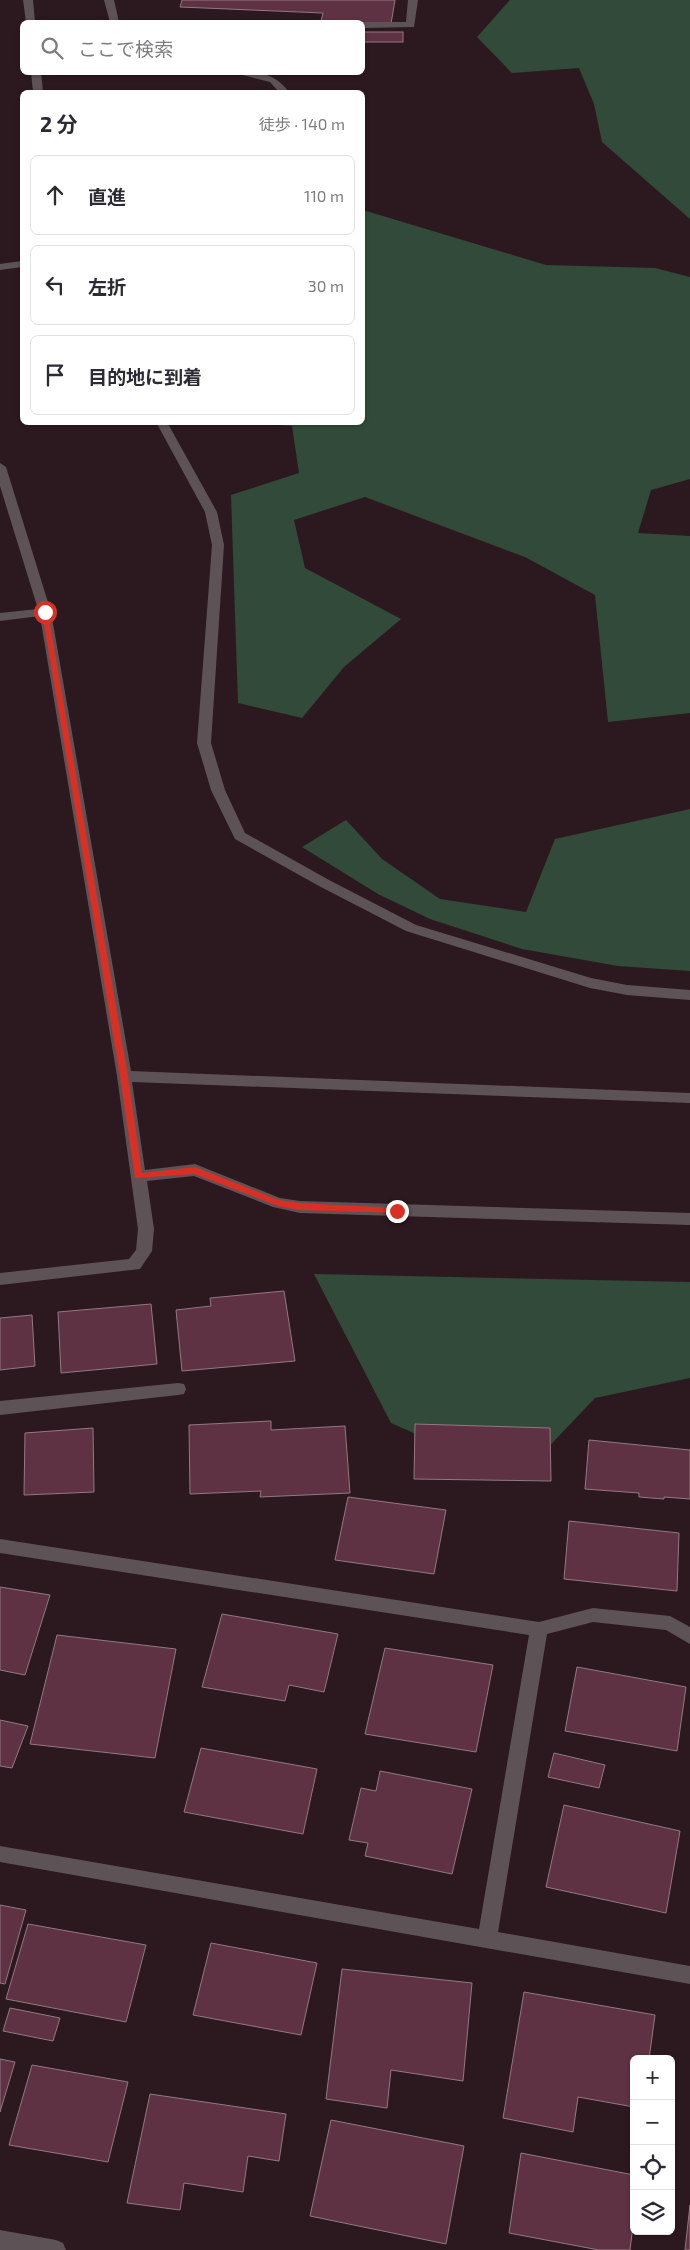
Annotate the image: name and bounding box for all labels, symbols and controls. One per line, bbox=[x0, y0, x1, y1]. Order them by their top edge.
search box bbox=[20, 20, 365, 75]
icon: search bbox=[38, 34, 66, 62]
text: ここで検索 bbox=[78, 37, 173, 60]
text: 2 分 bbox=[40, 111, 78, 136]
text: 徒歩 · 140 m bbox=[259, 114, 345, 133]
icon: ahead bbox=[41, 181, 69, 209]
text: 直進 bbox=[88, 185, 126, 208]
text: 110 m bbox=[304, 186, 344, 205]
icon: left bbox=[41, 271, 69, 299]
text: 左折 bbox=[88, 275, 126, 298]
text: 30 m bbox=[308, 276, 344, 295]
icon: arrive bbox=[41, 361, 69, 389]
text: 目的地に到着 bbox=[88, 365, 202, 388]
route start bbox=[34, 601, 57, 624]
route end bbox=[386, 1200, 409, 1223]
map controls bbox=[630, 2055, 675, 2235]
button: + bbox=[630, 2055, 675, 2100]
button: − bbox=[630, 2100, 675, 2145]
button: locate bbox=[630, 2145, 675, 2190]
button: layers bbox=[630, 2190, 675, 2235]

